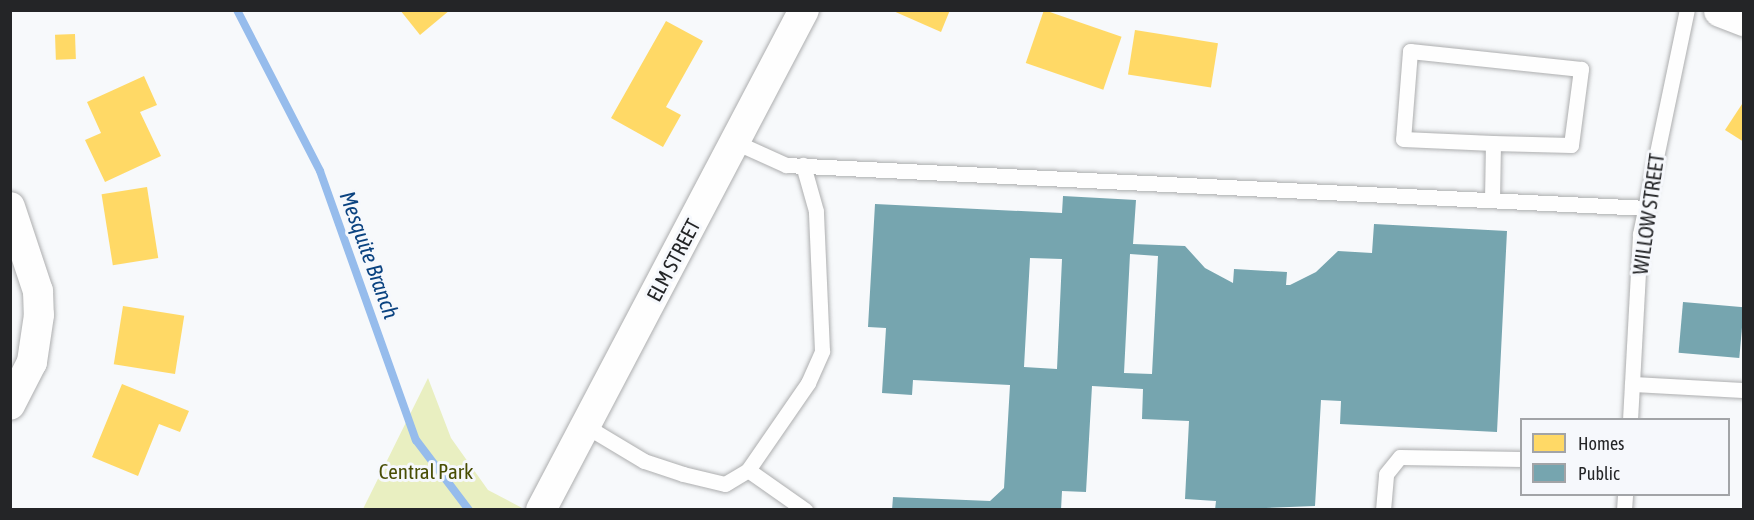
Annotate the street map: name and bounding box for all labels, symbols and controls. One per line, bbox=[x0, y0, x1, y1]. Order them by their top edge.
street label: WILLOW STREET bbox=[1627, 152, 1669, 276]
water label: Mesquite Branch bbox=[334, 188, 404, 322]
street label: ELM STREET bbox=[641, 214, 705, 306]
legend bbox=[1520, 418, 1730, 496]
text: Homes bbox=[1578, 433, 1624, 454]
park label: Central Park bbox=[379, 458, 473, 484]
text: Public bbox=[1578, 463, 1620, 484]

